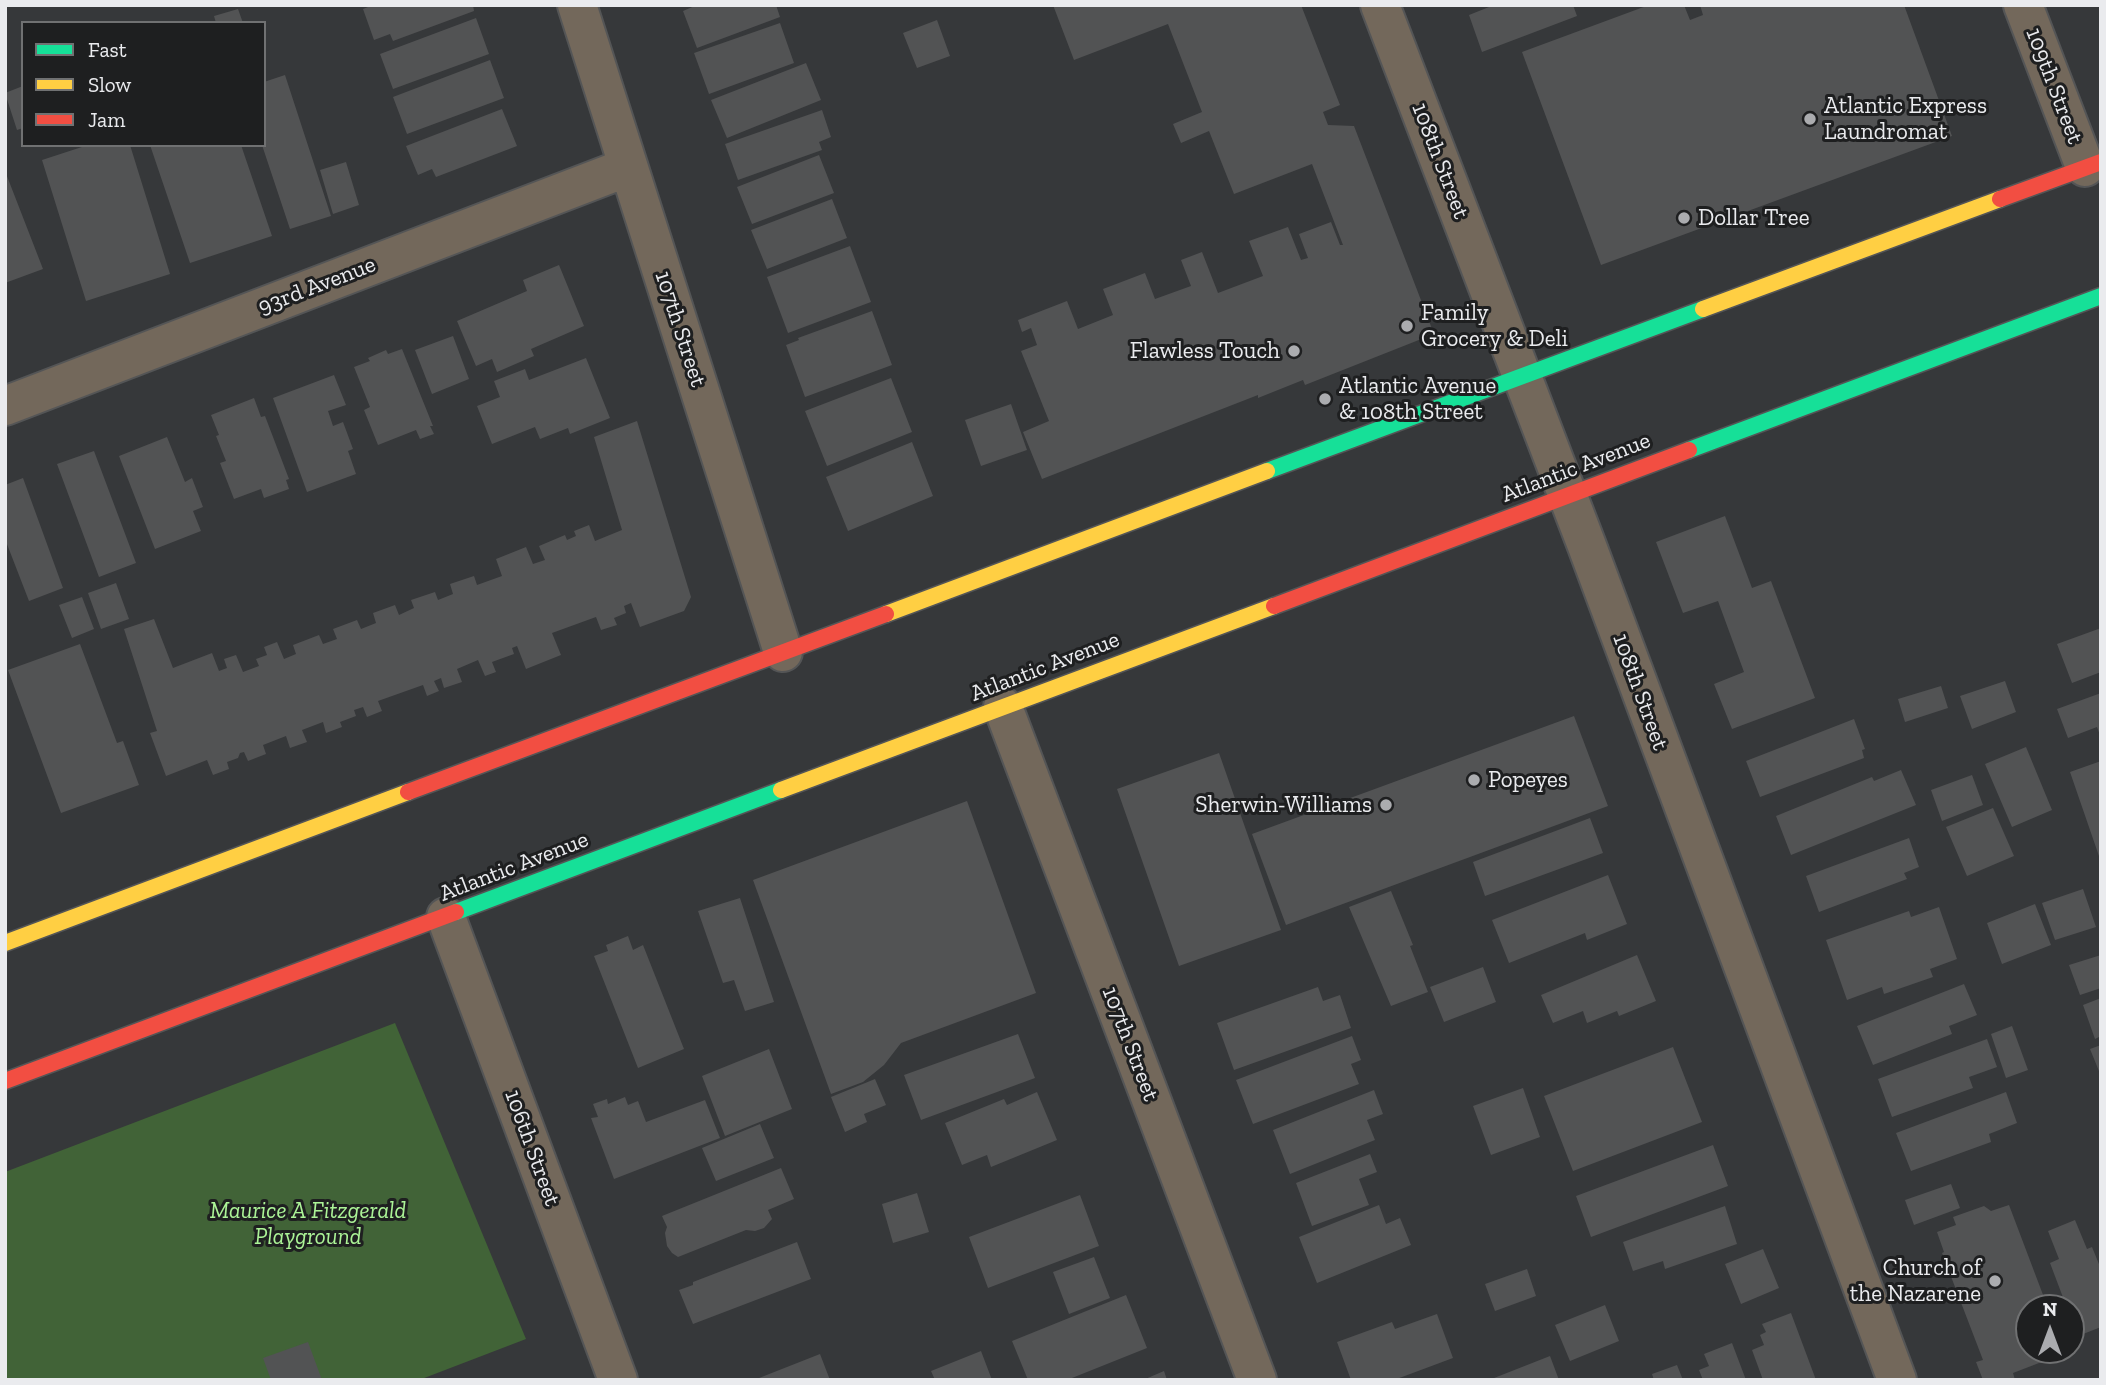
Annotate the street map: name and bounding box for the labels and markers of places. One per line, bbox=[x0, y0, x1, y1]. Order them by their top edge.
place label: Atlantic Express Laundromat bbox=[1824, 92, 1987, 146]
marker: Atlantic Express Laundromat bbox=[1802, 111, 1818, 127]
place label: Dollar Tree bbox=[1698, 204, 1809, 232]
marker: Dollar Tree bbox=[1676, 210, 1692, 226]
place label: Family Grocery & Deli bbox=[1421, 299, 1568, 353]
marker: Family Grocery & Deli bbox=[1399, 318, 1415, 334]
place label: Flawless Touch bbox=[1130, 337, 1280, 365]
marker: Flawless Touch bbox=[1286, 343, 1302, 359]
place label: Atlantic Avenue & 108th Street bbox=[1339, 372, 1496, 426]
marker: Atlantic Avenue & 108th Street bbox=[1317, 391, 1333, 407]
place label: Popeyes bbox=[1488, 766, 1568, 794]
marker: Popeyes bbox=[1466, 772, 1482, 788]
place label: Sherwin-Williams bbox=[1195, 791, 1372, 819]
marker: Sherwin-Williams bbox=[1378, 797, 1394, 813]
place label: Church of the Nazarene bbox=[1850, 1254, 1981, 1308]
marker: Church of the Nazarene bbox=[1987, 1273, 2003, 1289]

